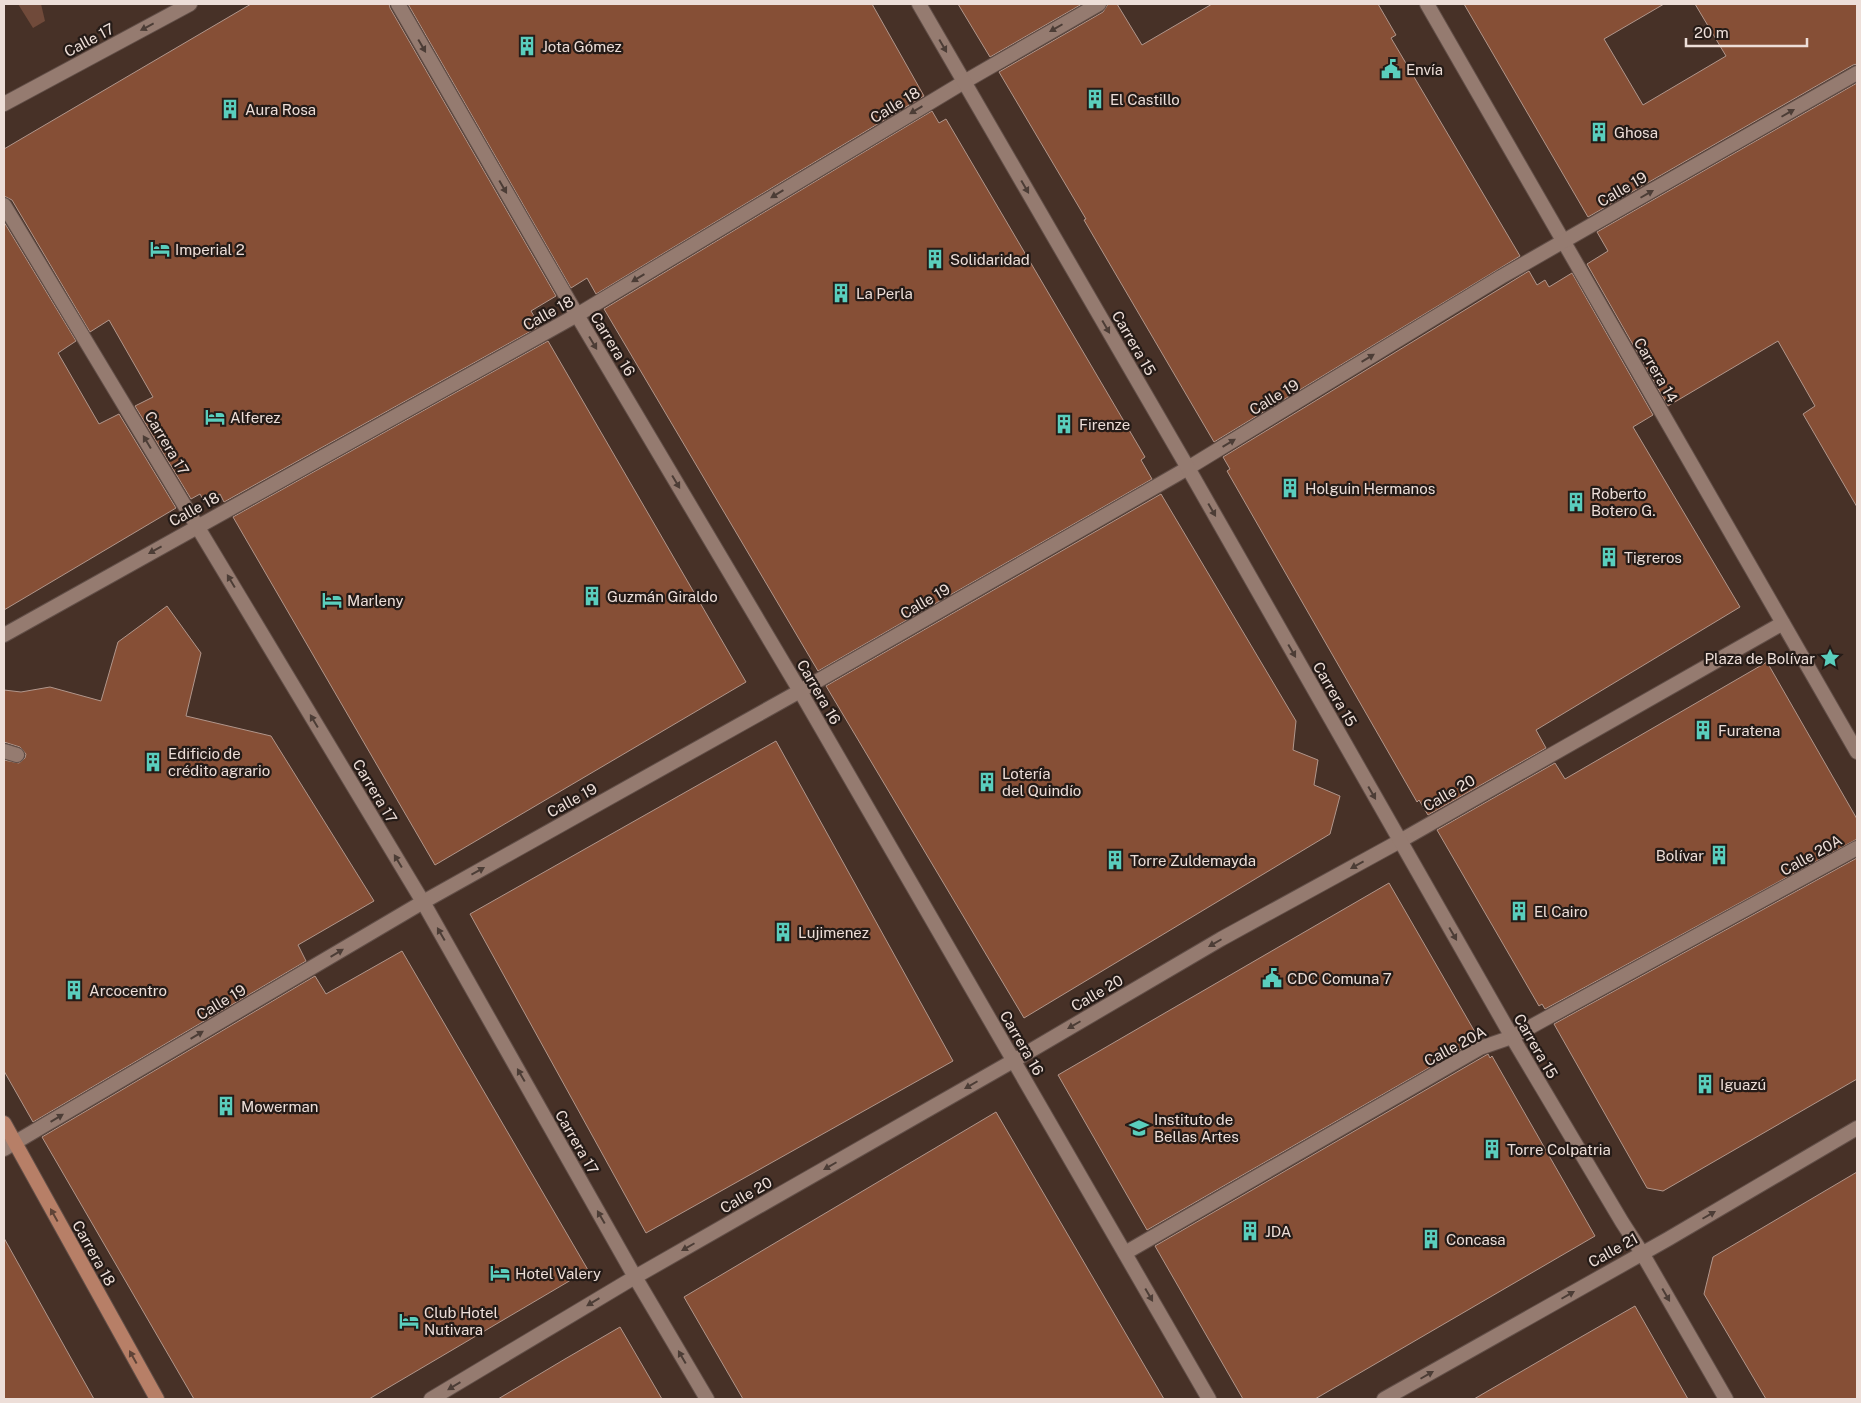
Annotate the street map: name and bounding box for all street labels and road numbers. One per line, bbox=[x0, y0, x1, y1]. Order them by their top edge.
street label: Calle 17 bbox=[61, 20, 117, 60]
street label: Calle 18 bbox=[867, 84, 923, 126]
street label: Calle 19 bbox=[1594, 168, 1650, 210]
street label: Calle 18 bbox=[520, 292, 576, 334]
street label: Carrera 15 bbox=[1109, 308, 1159, 378]
street label: Carrera 16 bbox=[587, 309, 639, 379]
street label: Carrera 14 bbox=[1631, 335, 1681, 405]
street label: Calle 19 bbox=[1246, 376, 1302, 418]
street label: Carrera 17 bbox=[141, 408, 193, 478]
street label: Calle 18 bbox=[166, 488, 222, 530]
street label: Calle 19 bbox=[897, 580, 953, 622]
street label: Carrera 16 bbox=[794, 657, 844, 727]
street label: Carrera 15 bbox=[1310, 659, 1360, 729]
street label: Carrera 17 bbox=[349, 756, 401, 826]
street label: Calle 20 bbox=[1420, 771, 1478, 815]
street label: Calle 19 bbox=[544, 779, 600, 821]
street label: Calle 20A bbox=[1777, 831, 1845, 879]
street label: Calle 20 bbox=[1068, 971, 1126, 1015]
street label: Calle 19 bbox=[193, 981, 249, 1023]
street label: Carrera 16 bbox=[997, 1008, 1047, 1078]
street label: Carrera 15 bbox=[1511, 1011, 1561, 1081]
street label: Calle 20A bbox=[1421, 1022, 1489, 1069]
street label: Carrera 17 bbox=[552, 1107, 602, 1177]
street label: Calle 20 bbox=[717, 1173, 775, 1217]
street label: Carrera 18 bbox=[69, 1217, 119, 1289]
street label: Calle 21 bbox=[1585, 1229, 1641, 1271]

